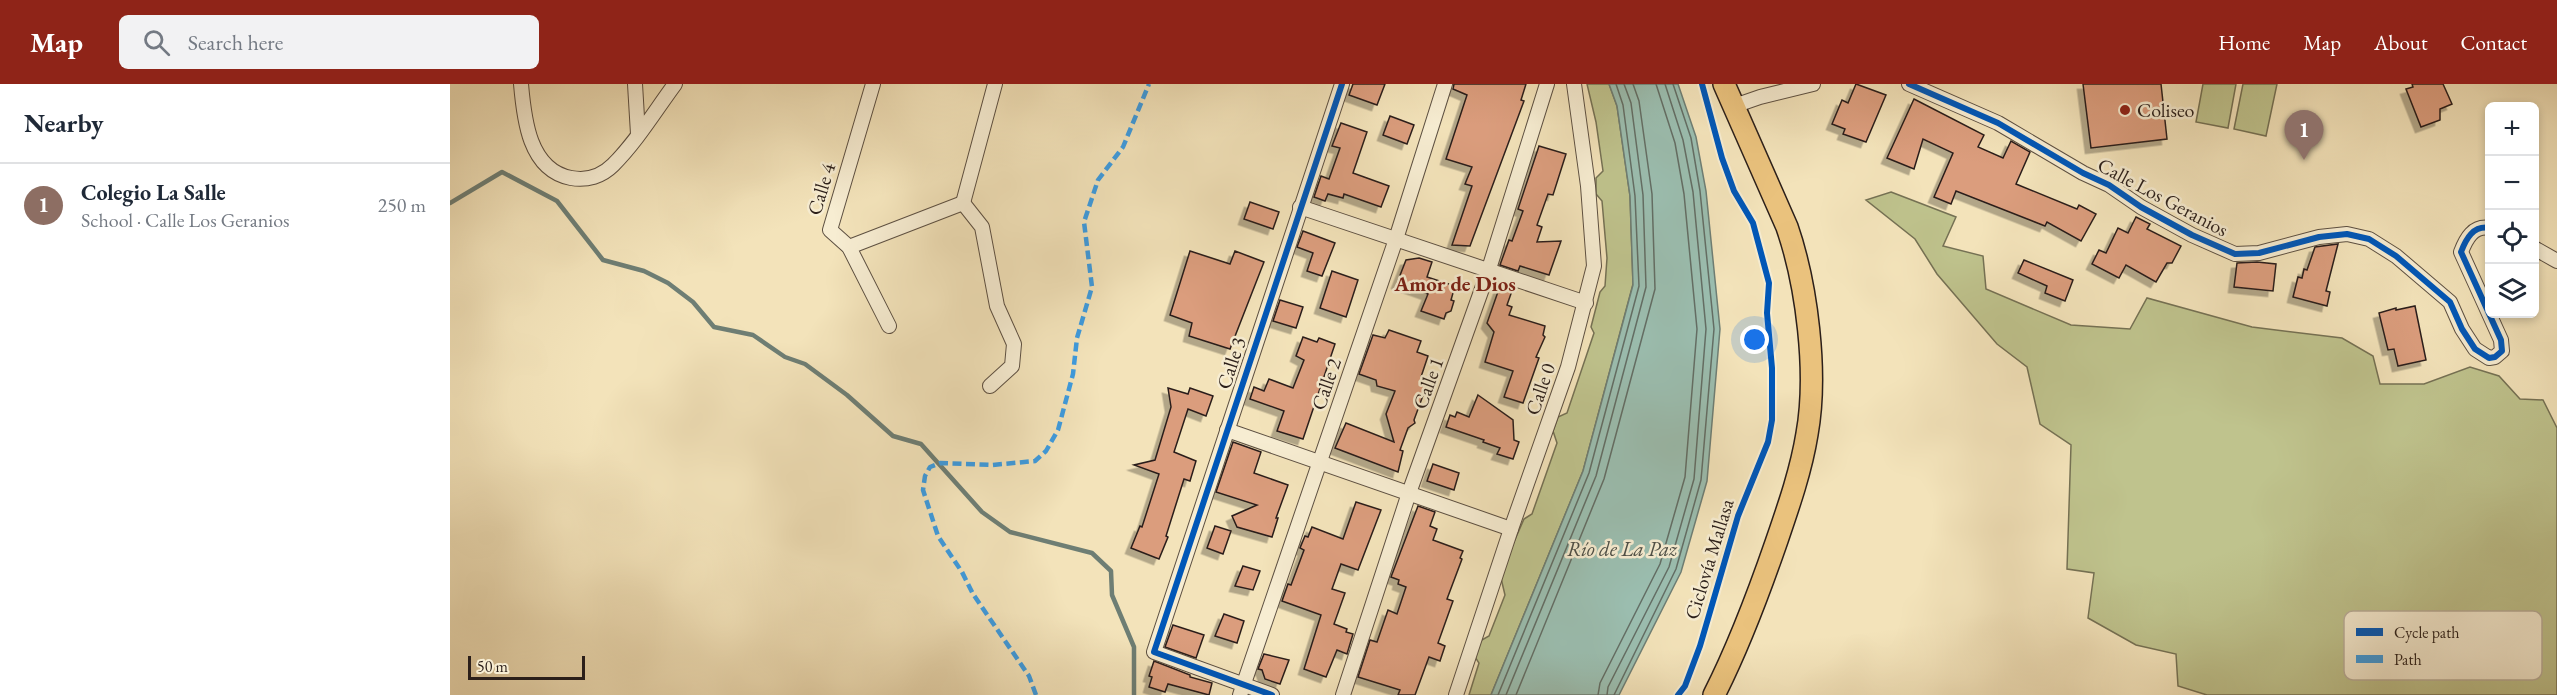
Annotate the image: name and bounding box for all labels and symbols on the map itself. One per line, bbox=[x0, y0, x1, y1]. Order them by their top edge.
place label: Coliseo bbox=[2137, 97, 2195, 123]
marker: Coliseo bbox=[2118, 103, 2132, 117]
pin: 1 bbox=[2284, 110, 2324, 160]
street label: Calle Los Geranios bbox=[2093, 152, 2233, 242]
street label: Calle 4 bbox=[801, 159, 841, 218]
district label: Amor de Dios bbox=[1393, 270, 1516, 297]
your location bbox=[1740, 325, 1769, 354]
street label: Calle 3 bbox=[1210, 334, 1252, 392]
street label: Calle 2 bbox=[1305, 354, 1347, 413]
street label: Calle 1 bbox=[1407, 354, 1449, 412]
street label: Calle 0 bbox=[1519, 359, 1561, 418]
street label: Ciclovía Mallasa bbox=[1678, 495, 1740, 623]
water label: Río de La Paz bbox=[1567, 535, 1678, 562]
legend bbox=[2344, 611, 2542, 680]
text: Cycle path bbox=[2394, 622, 2459, 643]
text: Path bbox=[2394, 649, 2422, 670]
scale bar bbox=[468, 653, 585, 680]

